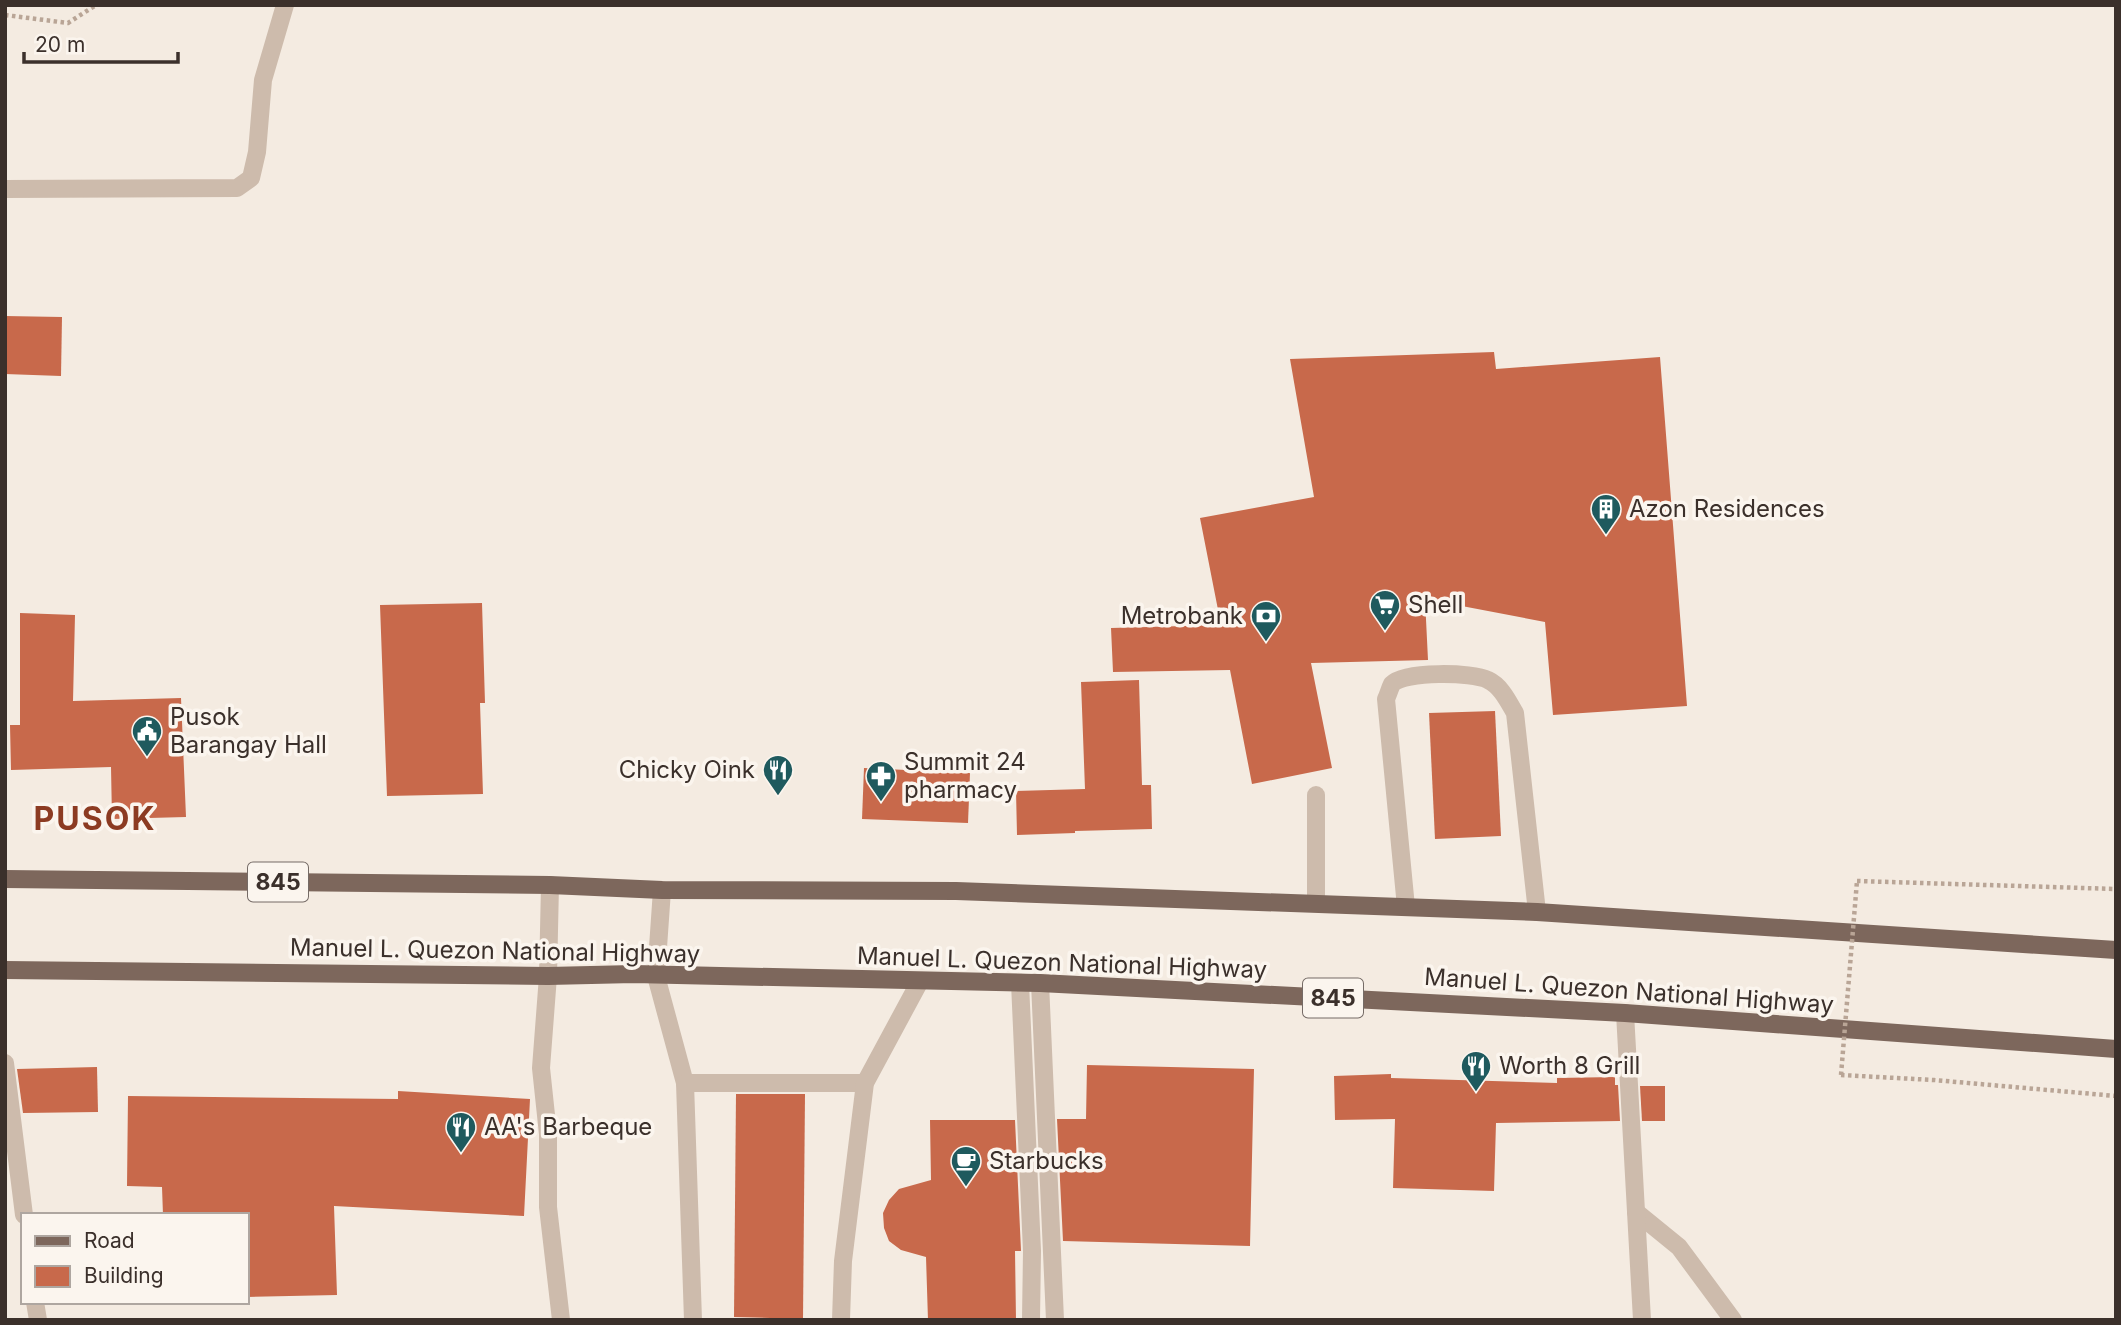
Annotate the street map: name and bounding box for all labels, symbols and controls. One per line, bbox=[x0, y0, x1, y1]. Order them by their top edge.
scale bar bbox=[24, 21, 178, 65]
text: 20 m bbox=[35, 32, 85, 57]
building icon: Azon Residences bbox=[1589, 492, 1623, 536]
place label: Azon Residences bbox=[1629, 494, 1825, 523]
supermarket icon: Shell bbox=[1368, 588, 1402, 632]
place label: Shell bbox=[1408, 590, 1463, 619]
bank icon: Metrobank bbox=[1249, 599, 1283, 643]
place label: Metrobank bbox=[1121, 601, 1243, 630]
place label: Pusok Barangay Hall bbox=[170, 702, 327, 759]
public building icon: Pusok Barangay Hall bbox=[130, 714, 164, 758]
place label: Summit 24 pharmacy bbox=[904, 747, 1026, 804]
restaurant icon: Chicky Oink bbox=[761, 753, 795, 797]
place label: Chicky Oink bbox=[619, 755, 755, 784]
pharmacy icon: Summit 24 pharmacy bbox=[864, 759, 898, 803]
district label: PUSOK bbox=[34, 799, 156, 838]
road number: 845 bbox=[248, 862, 308, 902]
street label: Manuel L. Quezon National Highway bbox=[290, 932, 700, 969]
street label: Manuel L. Quezon National Highway bbox=[856, 941, 1268, 984]
street label: Manuel L. Quezon National Highway bbox=[1423, 962, 1835, 1019]
road number: 845 bbox=[1303, 979, 1363, 1018]
restaurant icon: Worth 8 Grill bbox=[1459, 1049, 1493, 1093]
place label: Worth 8 Grill bbox=[1499, 1051, 1640, 1080]
restaurant icon: AA's Barbeque bbox=[444, 1110, 478, 1154]
place label: AA's Barbeque bbox=[484, 1112, 652, 1141]
cafe icon: Starbucks bbox=[949, 1144, 983, 1188]
place label: Starbucks bbox=[989, 1146, 1104, 1175]
legend bbox=[21, 1213, 248, 1304]
text: Road bbox=[84, 1228, 135, 1253]
text: Building bbox=[84, 1263, 164, 1288]

